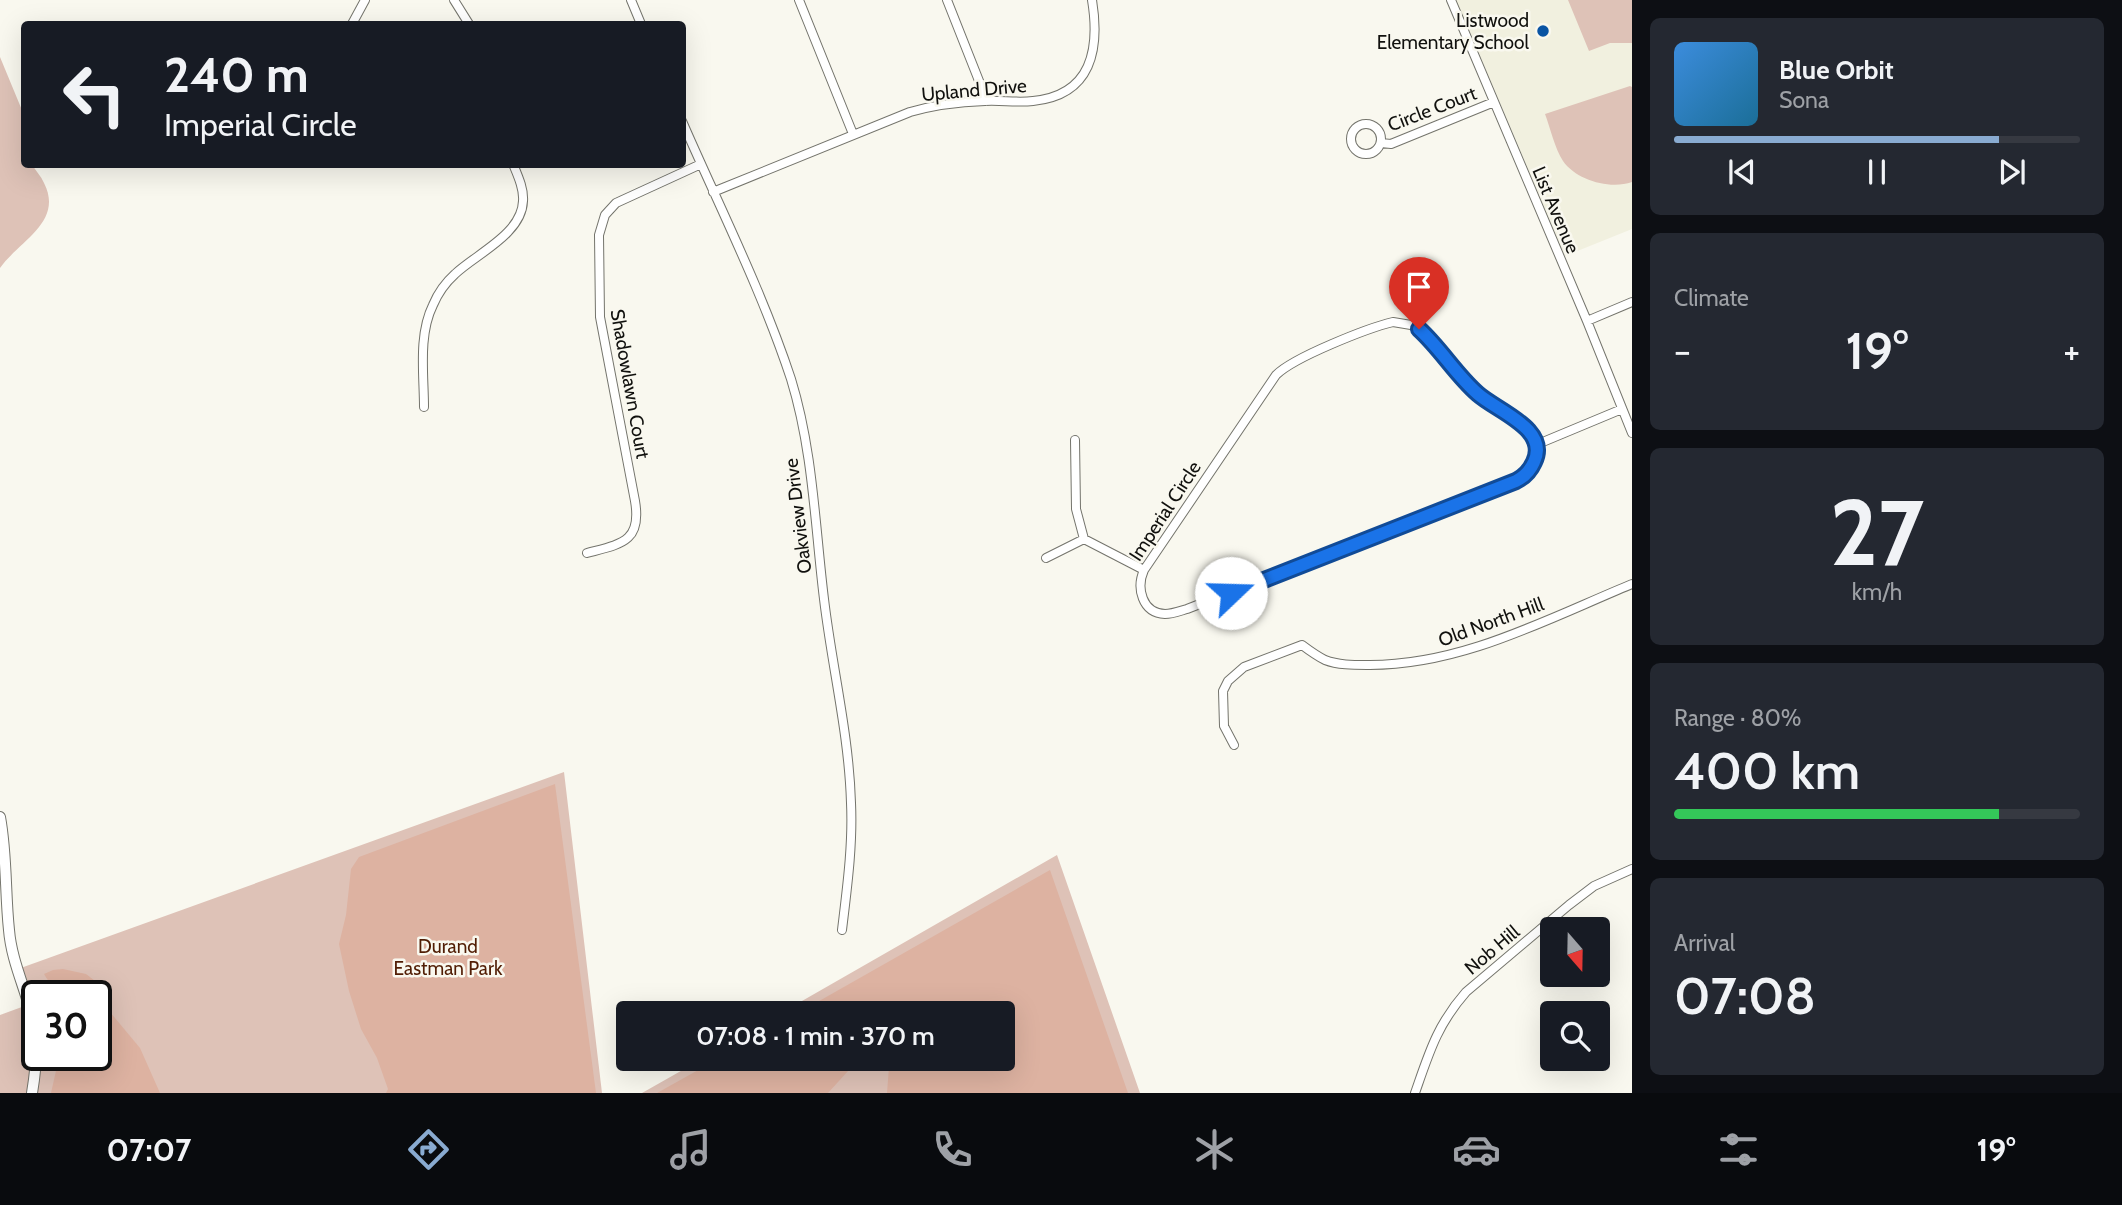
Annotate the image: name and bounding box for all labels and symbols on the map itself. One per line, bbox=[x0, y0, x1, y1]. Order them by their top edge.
place label: Listwood Elementary School bbox=[1377, 9, 1530, 54]
marker: Listwood Elementary School bbox=[1535, 23, 1551, 39]
street label: Upland Drive bbox=[920, 74, 1028, 106]
street label: Circle Court bbox=[1384, 81, 1480, 136]
street label: List Avenue bbox=[1527, 163, 1585, 257]
pin bbox=[1389, 257, 1449, 329]
street label: Shadowlawn Court bbox=[606, 307, 655, 461]
street label: Oakview Drive bbox=[779, 457, 816, 575]
street label: Imperial Circle bbox=[1124, 457, 1206, 565]
position arrow bbox=[1194, 556, 1268, 630]
street label: Old North Hill bbox=[1435, 592, 1547, 652]
north arrow bbox=[1540, 917, 1610, 987]
street label: Nob Hill bbox=[1460, 920, 1525, 980]
park label: Durand Eastman Park bbox=[394, 935, 503, 980]
speed limit sign: 30 bbox=[21, 980, 112, 1071]

